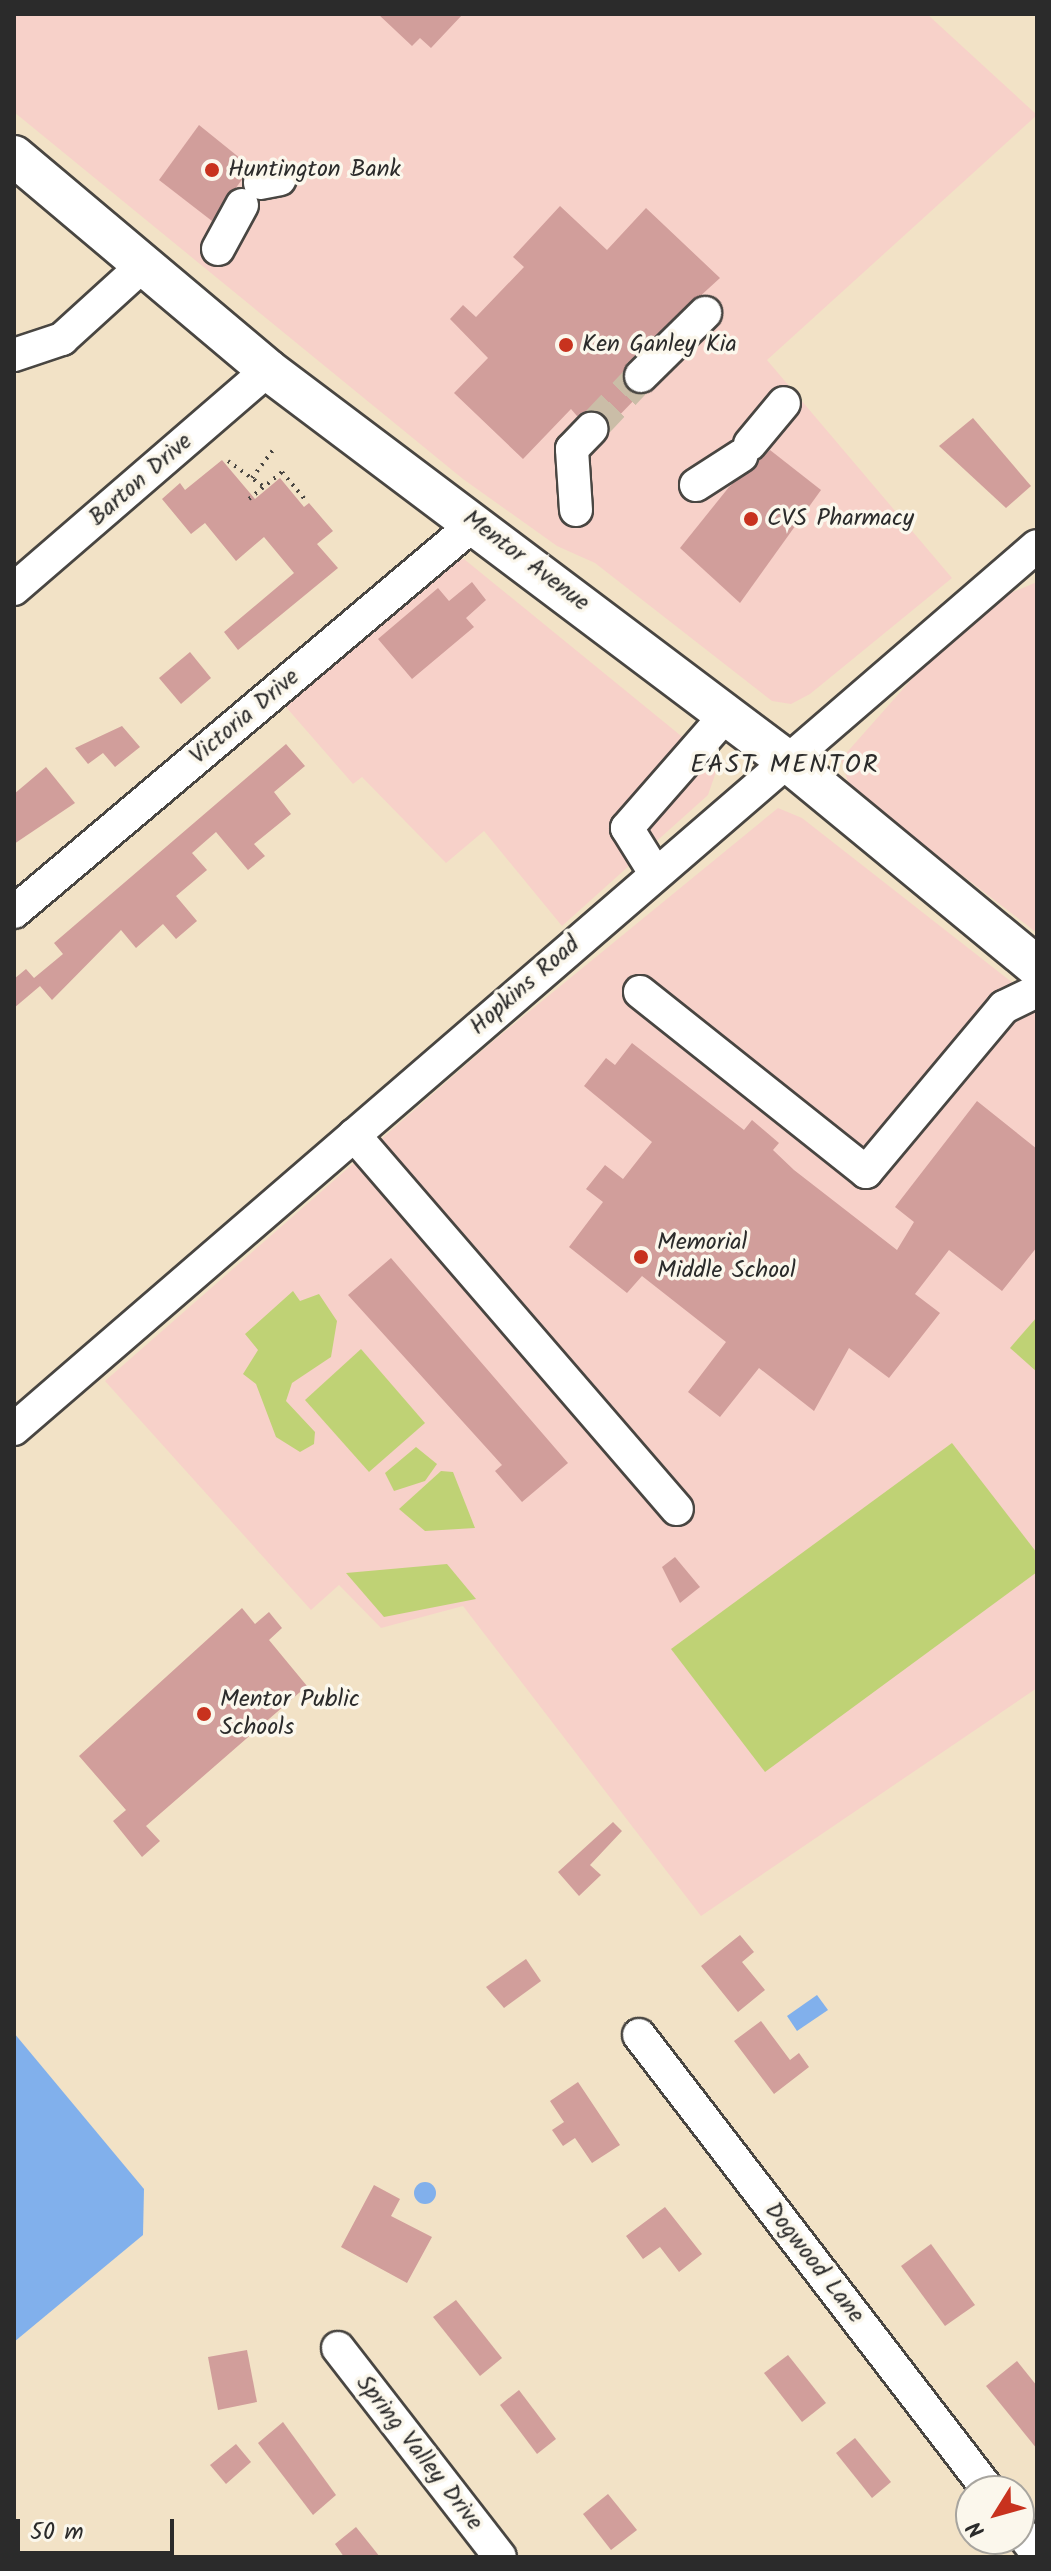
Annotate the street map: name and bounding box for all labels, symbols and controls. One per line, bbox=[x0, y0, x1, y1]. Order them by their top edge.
place label: Huntington Bank bbox=[228, 156, 401, 184]
marker: Huntington Bank bbox=[203, 161, 221, 179]
place label: Ken Ganley Kia bbox=[582, 331, 737, 359]
marker: Ken Ganley Kia bbox=[557, 336, 575, 354]
street label: Barton Drive bbox=[84, 427, 198, 533]
street label: Mentor Avenue bbox=[457, 504, 595, 618]
place label: CVS Pharmacy bbox=[767, 505, 914, 533]
marker: CVS Pharmacy bbox=[742, 510, 760, 528]
street label: Victoria Drive bbox=[184, 663, 306, 771]
district label: EAST MENTOR bbox=[690, 750, 880, 782]
street label: Hopkins Road bbox=[464, 930, 586, 1042]
place label: Memorial Middle School bbox=[657, 1229, 796, 1285]
marker: Memorial Middle School bbox=[632, 1248, 650, 1266]
place label: Mentor Public Schools bbox=[220, 1686, 360, 1742]
marker: Mentor Public Schools bbox=[195, 1705, 213, 1723]
street label: Dogwood Lane bbox=[758, 2197, 870, 2329]
street label: Spring Valley Drive bbox=[349, 2370, 489, 2536]
north arrow bbox=[955, 2475, 1035, 2555]
scale bar bbox=[20, 2503, 178, 2553]
text: N bbox=[959, 2512, 995, 2545]
text: 50 m bbox=[30, 2513, 84, 2552]

